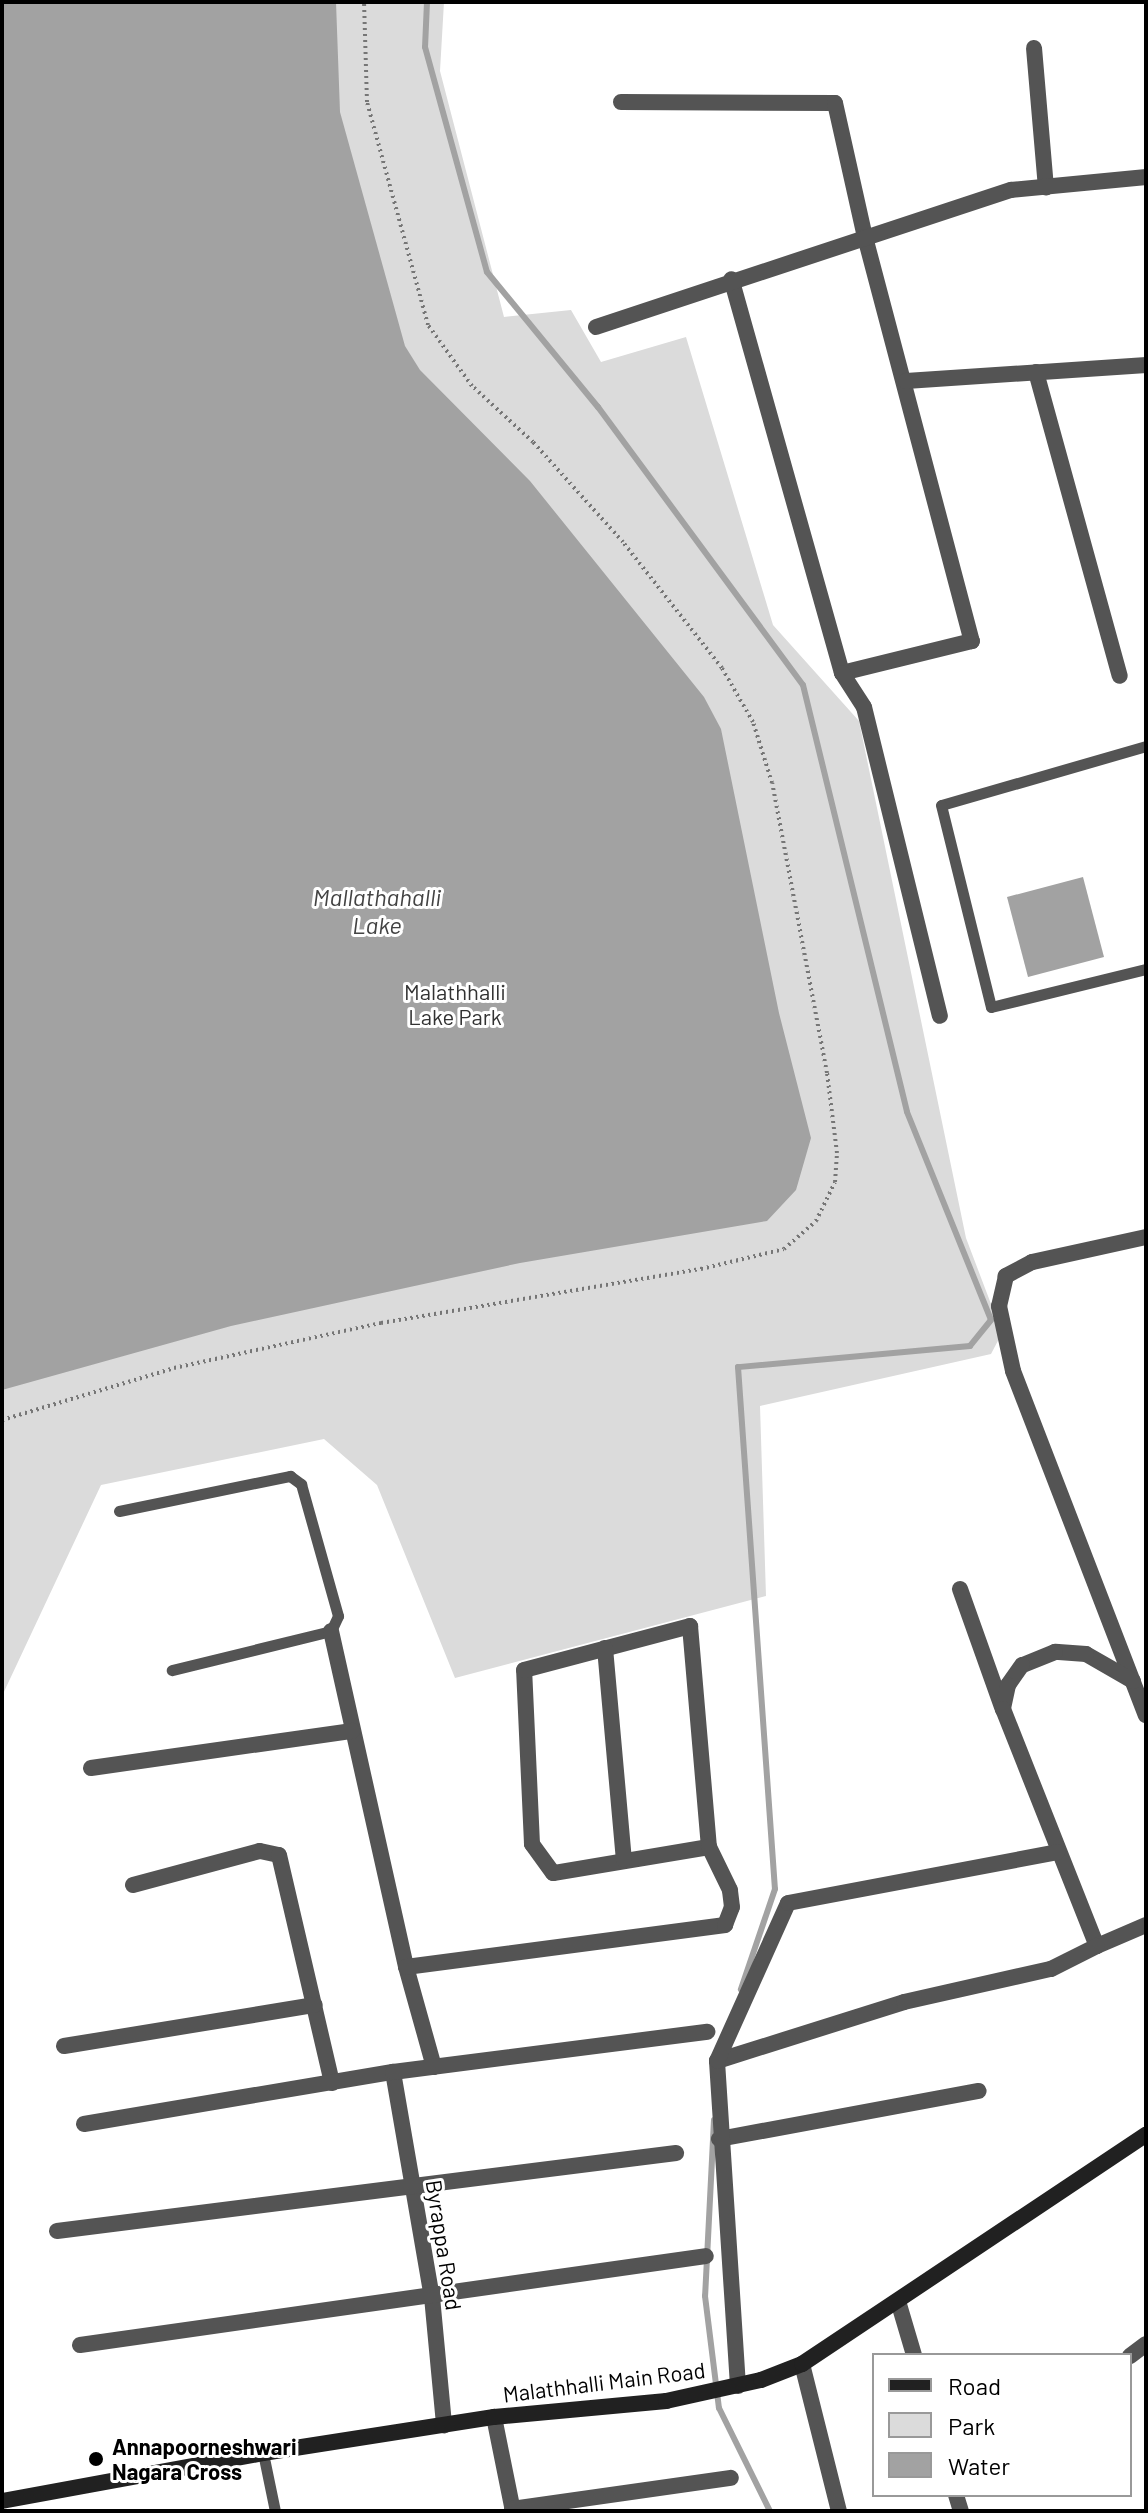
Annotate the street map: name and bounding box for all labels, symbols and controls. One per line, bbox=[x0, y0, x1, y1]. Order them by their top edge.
water label: Mallathahalli Lake bbox=[313, 883, 441, 939]
park label: Malathhalli Lake Park bbox=[404, 978, 506, 1030]
street label: Byrappa Road bbox=[421, 2178, 467, 2312]
legend bbox=[872, 2353, 1132, 2497]
street label: Malathhalli Main Road bbox=[501, 2356, 707, 2408]
text: Road bbox=[948, 2371, 1001, 2400]
text: Park bbox=[948, 2411, 995, 2440]
place label: Annapoorneshwari Nagara Cross bbox=[112, 2433, 297, 2484]
marker: Annapoorneshwari Nagara Cross bbox=[87, 2450, 105, 2468]
text: Water bbox=[948, 2451, 1010, 2480]

